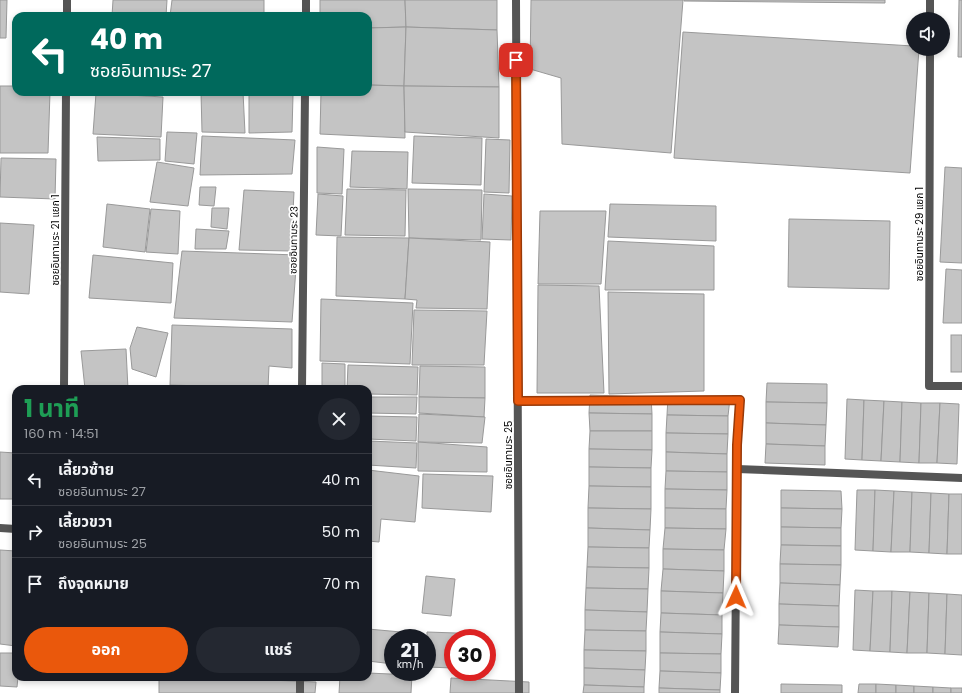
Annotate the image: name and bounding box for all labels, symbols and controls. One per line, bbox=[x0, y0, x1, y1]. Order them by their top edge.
map controls bbox=[906, 12, 950, 56]
button: sound bbox=[906, 12, 950, 56]
text: 40 m bbox=[90, 20, 163, 59]
icon: left bbox=[24, 28, 76, 80]
pin bbox=[499, 43, 533, 77]
icon: arrive bbox=[505, 49, 527, 71]
text: ซอยอินทามระ 27 bbox=[90, 58, 212, 83]
street label: ซอยอินทามระ 29 แยก 1 bbox=[912, 187, 927, 281]
street label: ซอยอินทามระ 21 แยก 1 bbox=[48, 194, 63, 286]
street label: ซอยอินทามระ 23 bbox=[285, 206, 302, 274]
text: 1 นาที bbox=[24, 392, 80, 425]
button: close bbox=[318, 398, 360, 440]
street label: ซอยอินทามระ 25 bbox=[501, 421, 516, 489]
text: 160 m · 14:51 bbox=[24, 424, 99, 443]
text: เลี้ยวซ้าย bbox=[58, 459, 114, 480]
icon: left bbox=[24, 469, 46, 491]
text: 40 m bbox=[322, 469, 360, 490]
text: ซอยอินทามระ 27 bbox=[58, 482, 146, 501]
text: เลี้ยวขวา bbox=[58, 511, 112, 532]
icon: right bbox=[24, 521, 46, 543]
text: 50 m bbox=[322, 521, 360, 542]
text: ซอยอินทามระ 25 bbox=[58, 534, 147, 553]
icon: arrive bbox=[24, 573, 46, 595]
text: ถึงจุดหมาย bbox=[58, 573, 129, 594]
text: 70 m bbox=[323, 573, 360, 594]
position arrow bbox=[715, 576, 757, 618]
button: ออก bbox=[24, 627, 188, 673]
button: แชร์ bbox=[196, 627, 360, 673]
speed limit sign: 30 bbox=[444, 629, 496, 681]
text: 21 bbox=[401, 636, 419, 664]
text: km/h bbox=[397, 657, 423, 672]

